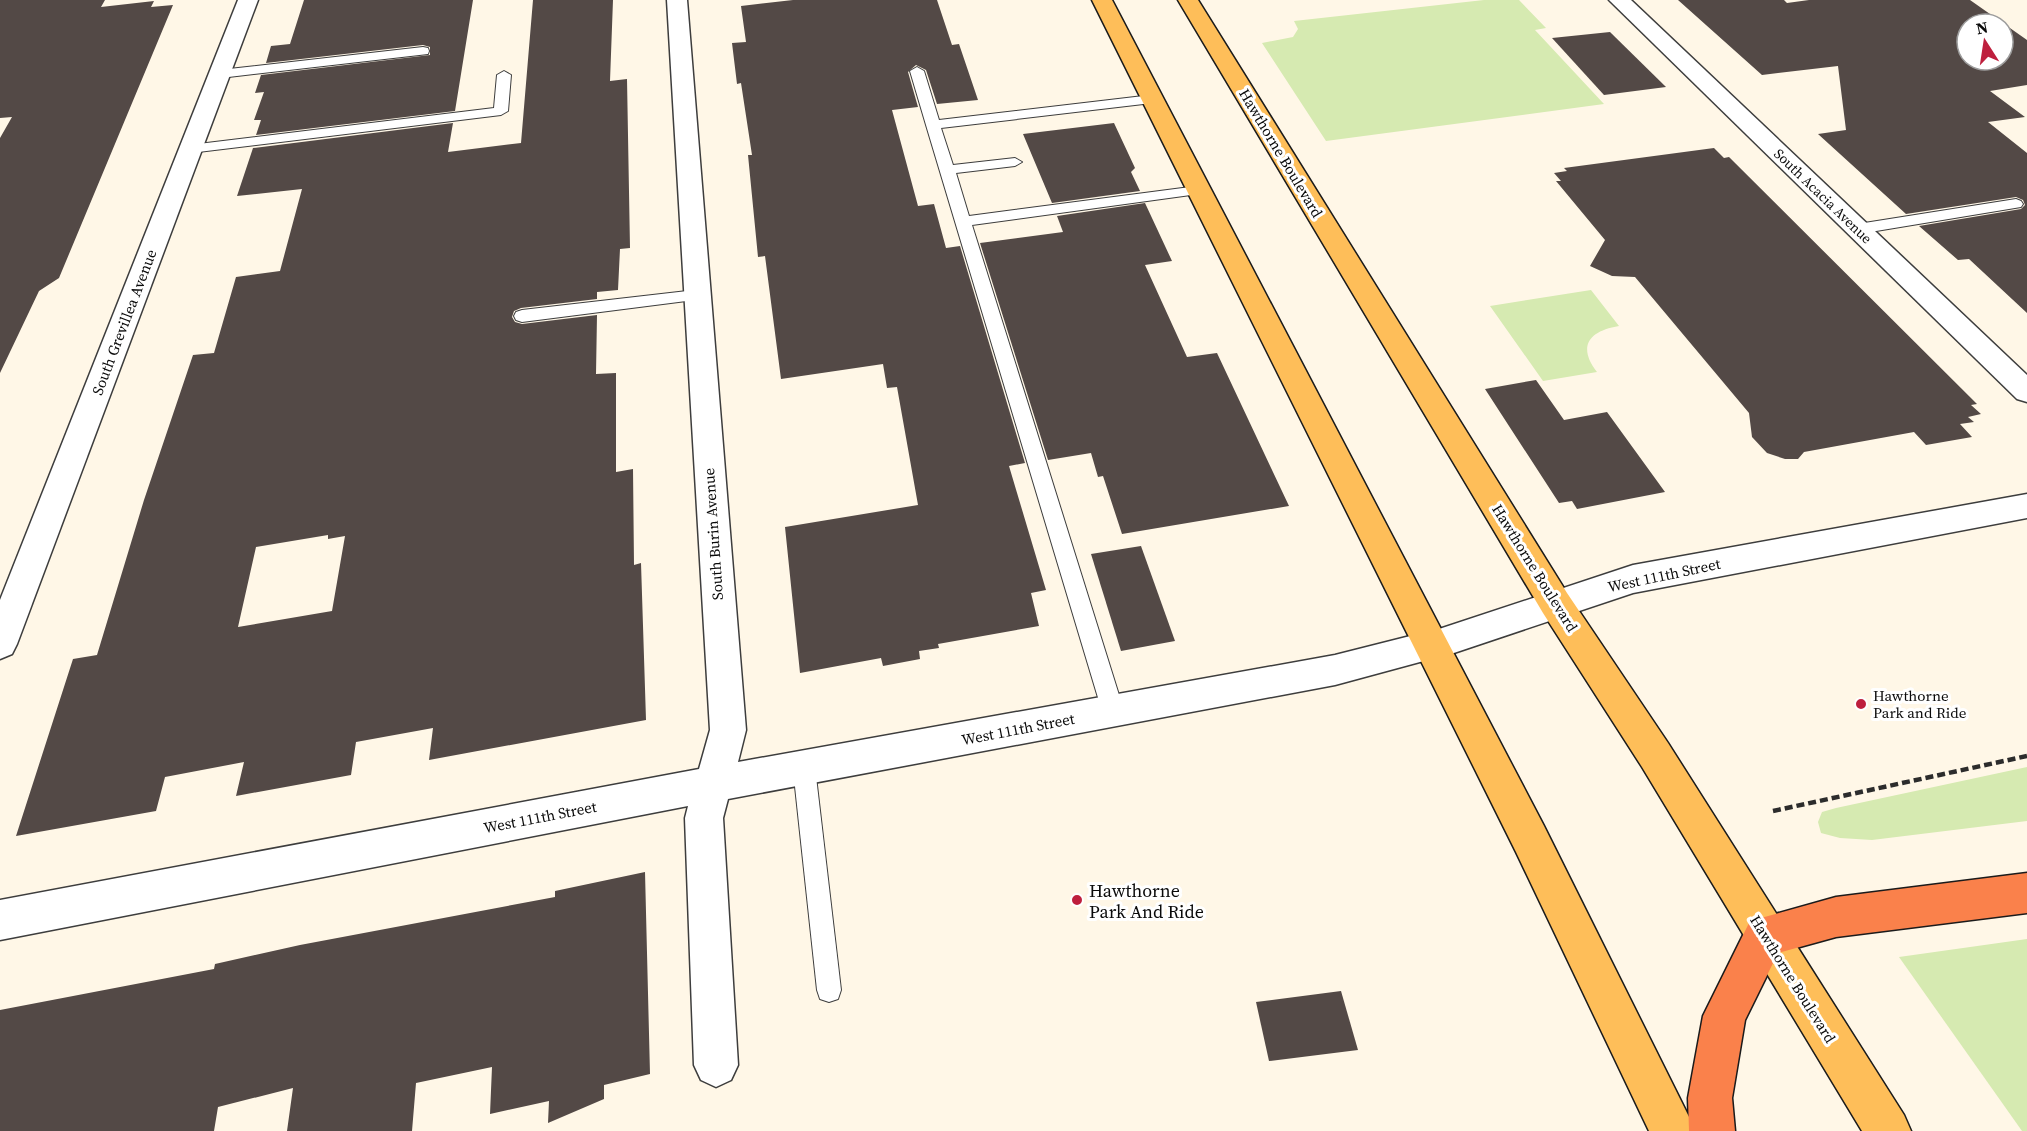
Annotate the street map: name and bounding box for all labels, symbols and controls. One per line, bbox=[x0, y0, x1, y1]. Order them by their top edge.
north arrow bbox=[1955, 12, 2015, 72]
text: N bbox=[1974, 15, 1990, 39]
street label: Hawthorne Boulevard bbox=[1234, 85, 1328, 222]
street label: South Acacia Avenue bbox=[1769, 144, 1877, 248]
street label: South Grevillea Avenue bbox=[86, 246, 162, 398]
street label: South Burin Avenue bbox=[698, 467, 728, 601]
street label: Hawthorne Boulevard bbox=[1487, 500, 1583, 636]
street label: West 111th Street bbox=[1606, 553, 1722, 597]
place label: Hawthorne Park and Ride bbox=[1873, 685, 1967, 723]
marker: Hawthorne Park and Ride bbox=[1854, 697, 1868, 711]
street label: West 111th Street bbox=[960, 708, 1076, 750]
street label: West 111th Street bbox=[482, 796, 598, 838]
place label: Hawthorne Park And Ride bbox=[1089, 878, 1204, 924]
marker: Hawthorne Park And Ride bbox=[1070, 893, 1084, 907]
street label: Hawthorne Boulevard bbox=[1745, 911, 1841, 1047]

